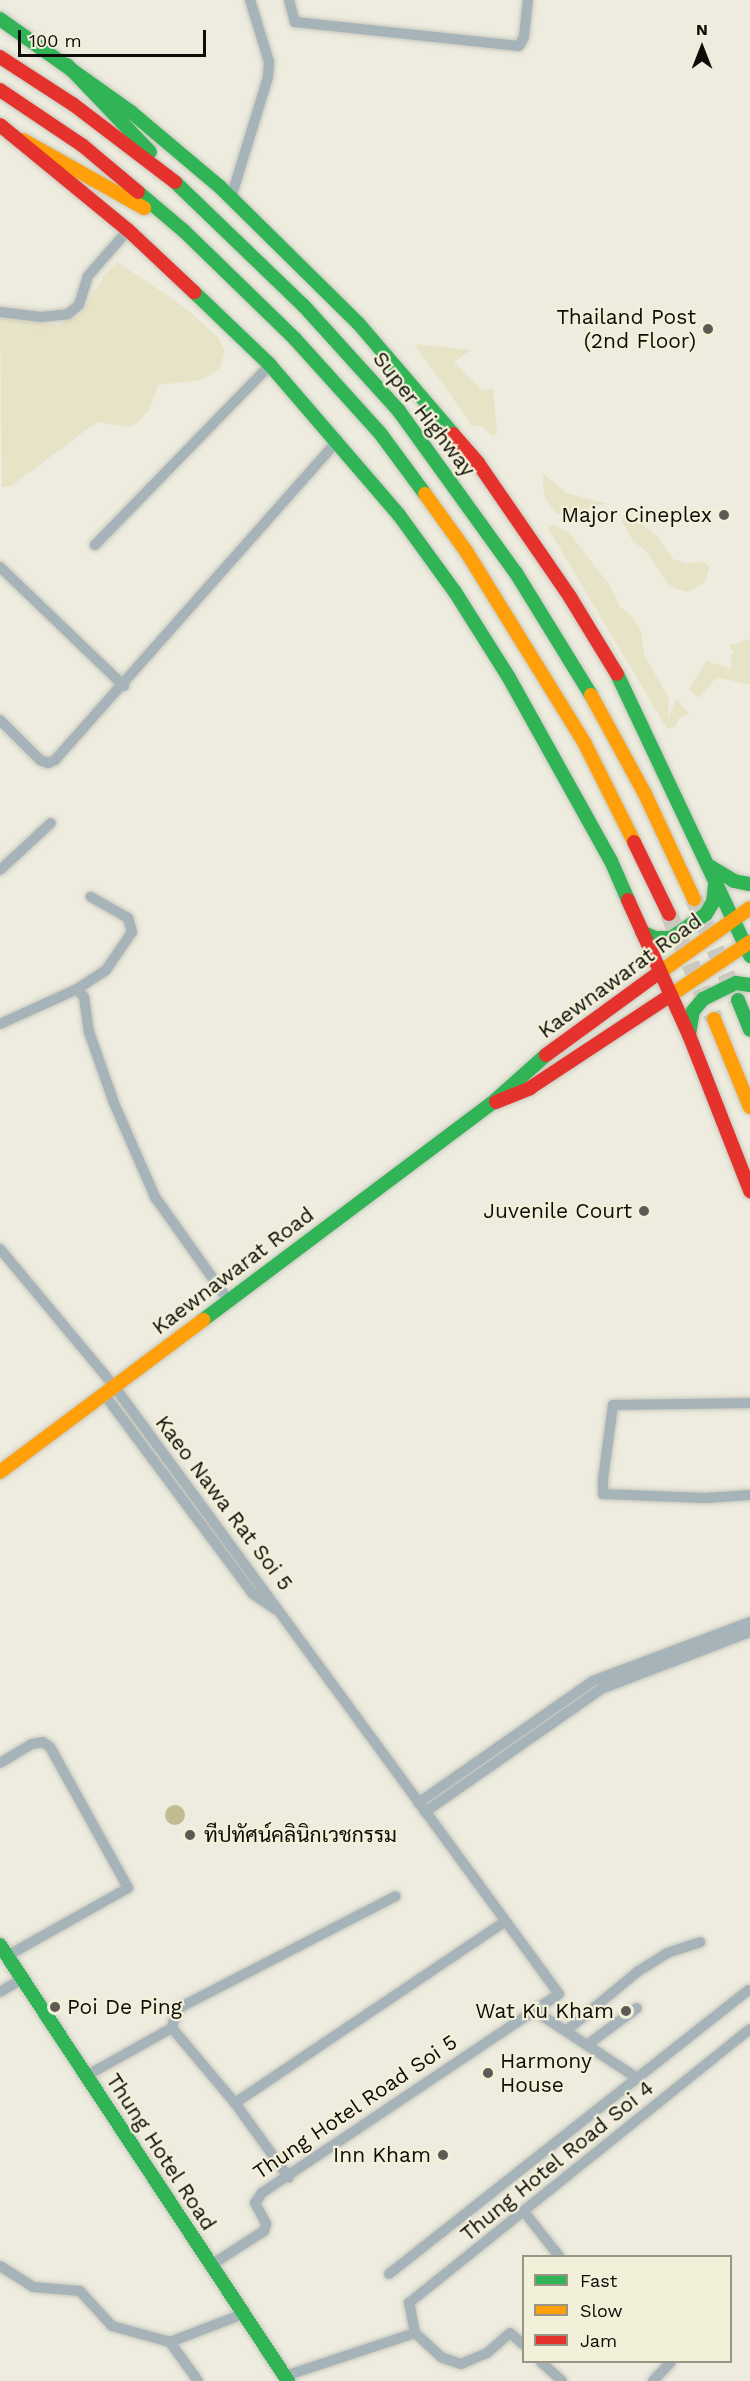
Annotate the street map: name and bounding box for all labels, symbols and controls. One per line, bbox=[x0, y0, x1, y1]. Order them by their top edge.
scale bar bbox=[21, 18, 208, 56]
north arrow bbox=[672, 18, 732, 78]
text: N bbox=[696, 20, 708, 39]
text: 100 m bbox=[29, 30, 82, 51]
place label: Thailand Post (2nd Floor) bbox=[557, 304, 696, 354]
marker: Thailand Post (2nd Floor) bbox=[701, 322, 715, 336]
street label: Super Highway bbox=[367, 346, 481, 482]
place label: Major Cineplex bbox=[561, 502, 712, 528]
marker: Major Cineplex bbox=[717, 508, 731, 522]
street label: Kaewnawarat Road bbox=[533, 908, 707, 1044]
place label: Juvenile Court bbox=[483, 1198, 632, 1224]
street label: Kaewnawarat Road bbox=[147, 1202, 319, 1340]
marker: Juvenile Court bbox=[637, 1204, 651, 1218]
street label: Kaeo Nawa Rat Soi 5 bbox=[150, 1410, 298, 1596]
place label: ทีปทัศน์คลินิกเวชกรรม bbox=[204, 1822, 397, 1848]
marker: ทีปทัศน์คลินิกเวชกรรม bbox=[181, 1826, 199, 1844]
place label: Poi De Ping bbox=[67, 1994, 182, 2020]
place label: Wat Ku Kham bbox=[475, 1998, 614, 2024]
marker: Poi De Ping bbox=[48, 2000, 62, 2014]
marker: Wat Ku Kham bbox=[619, 2004, 633, 2018]
street label: Thung Hotel Road Soi 5 bbox=[248, 2029, 462, 2185]
place label: Harmony House bbox=[500, 2048, 592, 2098]
marker: Harmony House bbox=[481, 2066, 495, 2080]
street label: Thung Hotel Road bbox=[101, 2068, 221, 2236]
street label: Thung Hotel Road Soi 4 bbox=[455, 2075, 659, 2247]
place label: Inn Kham bbox=[333, 2142, 431, 2168]
marker: Inn Kham bbox=[436, 2148, 450, 2162]
legend bbox=[522, 2255, 732, 2363]
text: Fast bbox=[580, 2270, 617, 2291]
text: Slow bbox=[580, 2300, 623, 2321]
text: Jam bbox=[580, 2330, 617, 2351]

